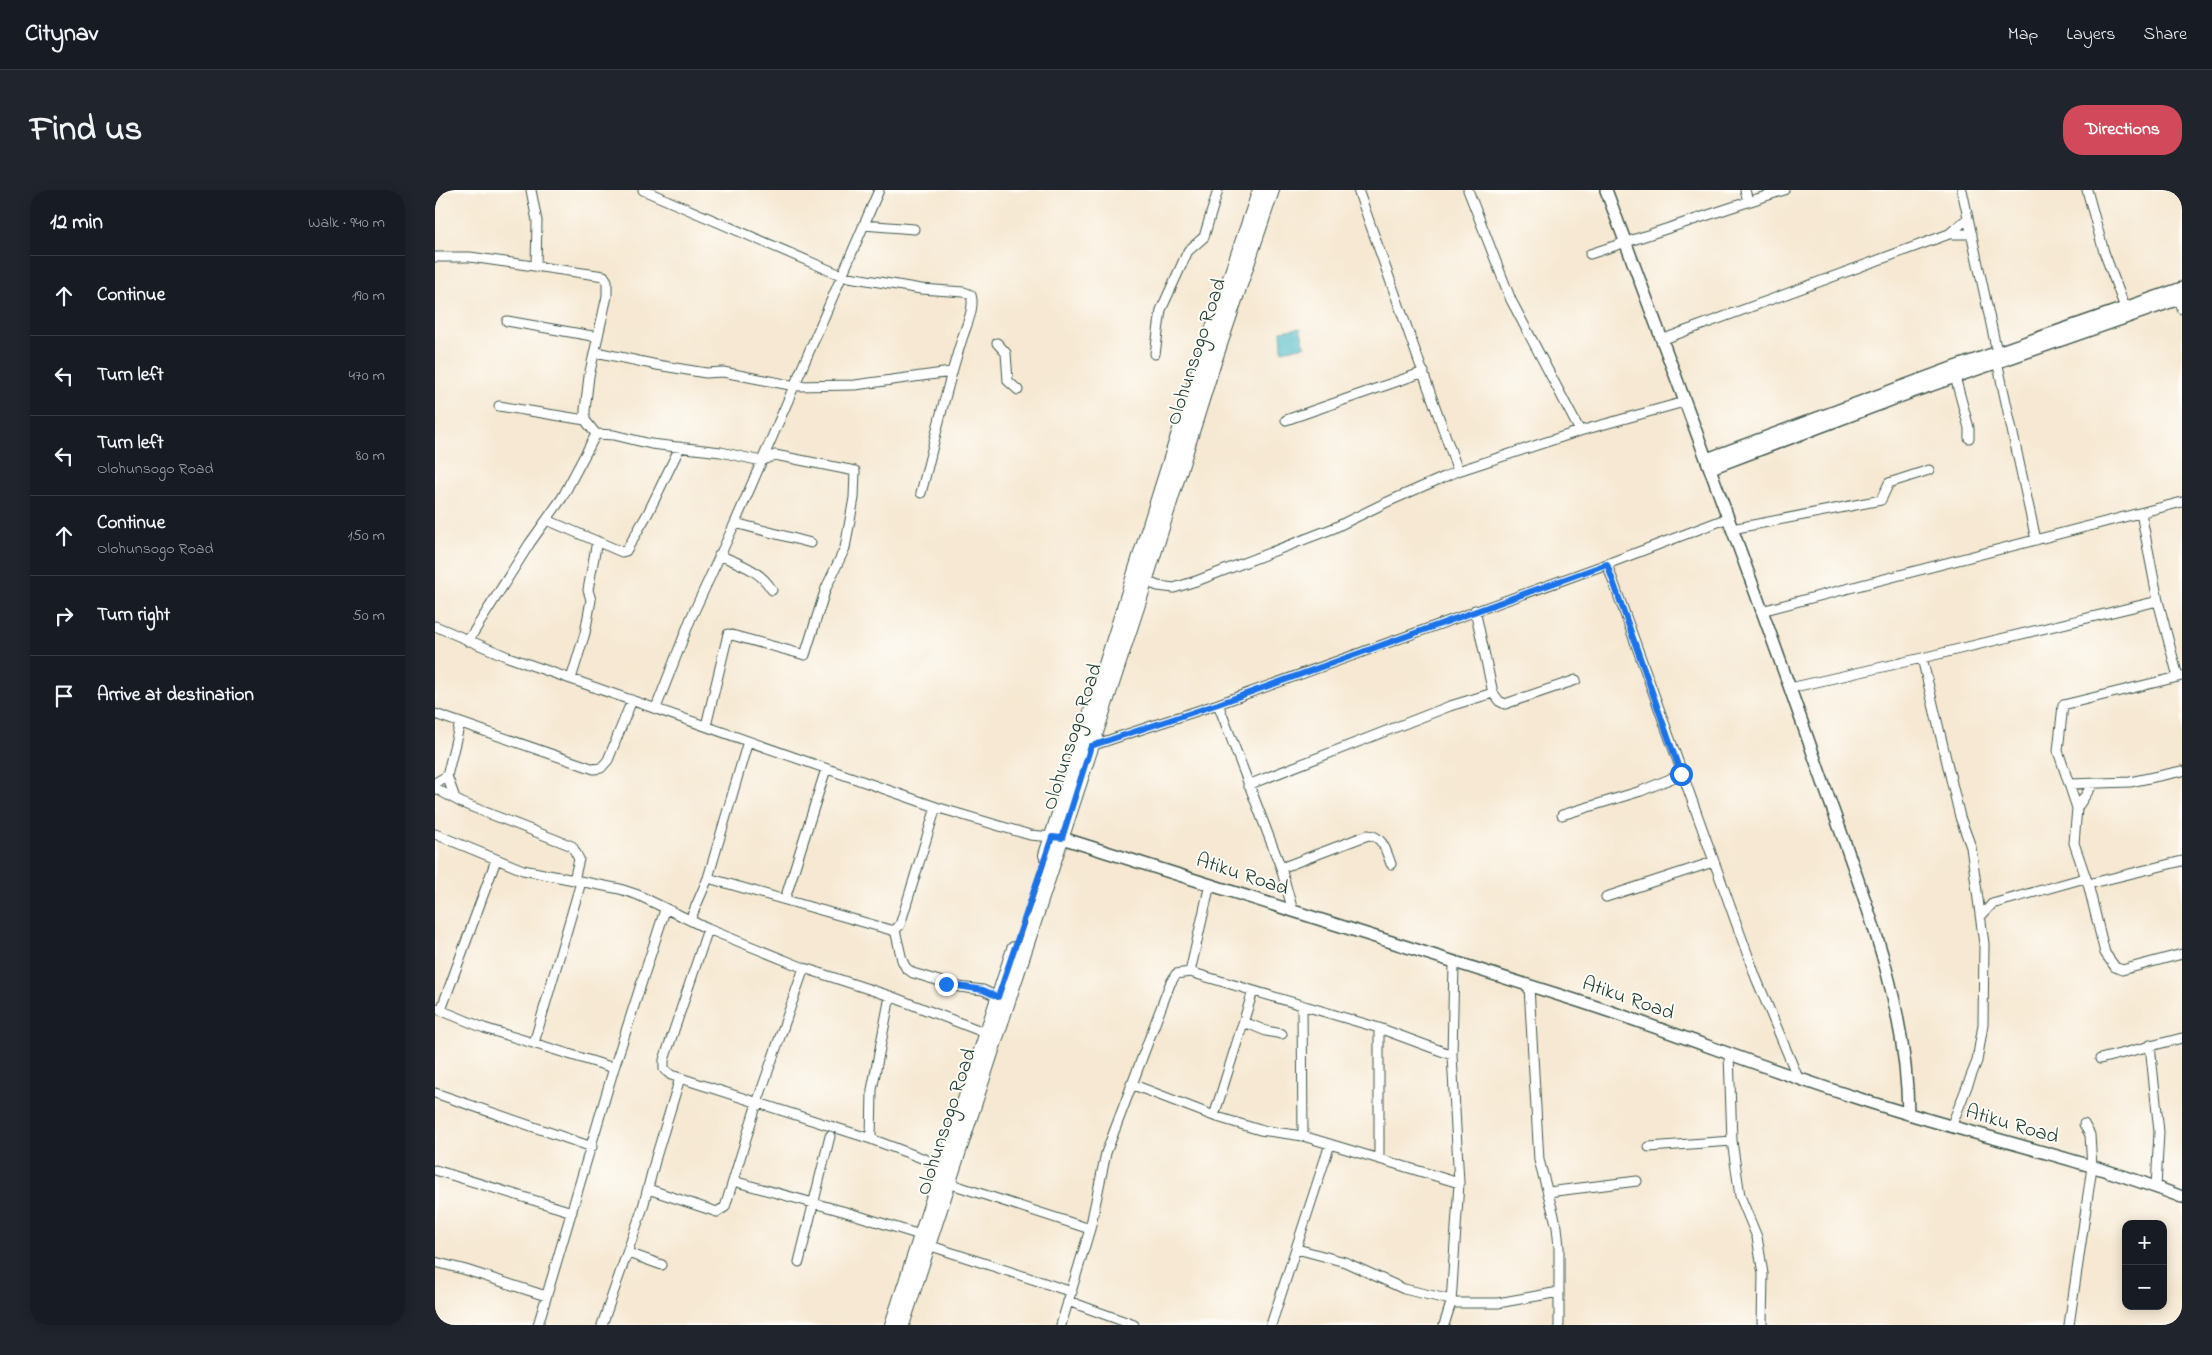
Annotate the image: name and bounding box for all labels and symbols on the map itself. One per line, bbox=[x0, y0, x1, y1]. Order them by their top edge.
street label: Olohunsogo Road bbox=[1159, 275, 1237, 430]
street label: Olohunsogo Road bbox=[1035, 660, 1113, 815]
route start bbox=[1670, 763, 1693, 786]
street label: Atiku Road bbox=[1192, 846, 1292, 904]
street label: Atiku Road bbox=[1578, 969, 1678, 1029]
route end bbox=[935, 973, 958, 996]
street label: Olohunsogo Road bbox=[909, 1045, 987, 1200]
street label: Atiku Road bbox=[1962, 1097, 2062, 1153]

